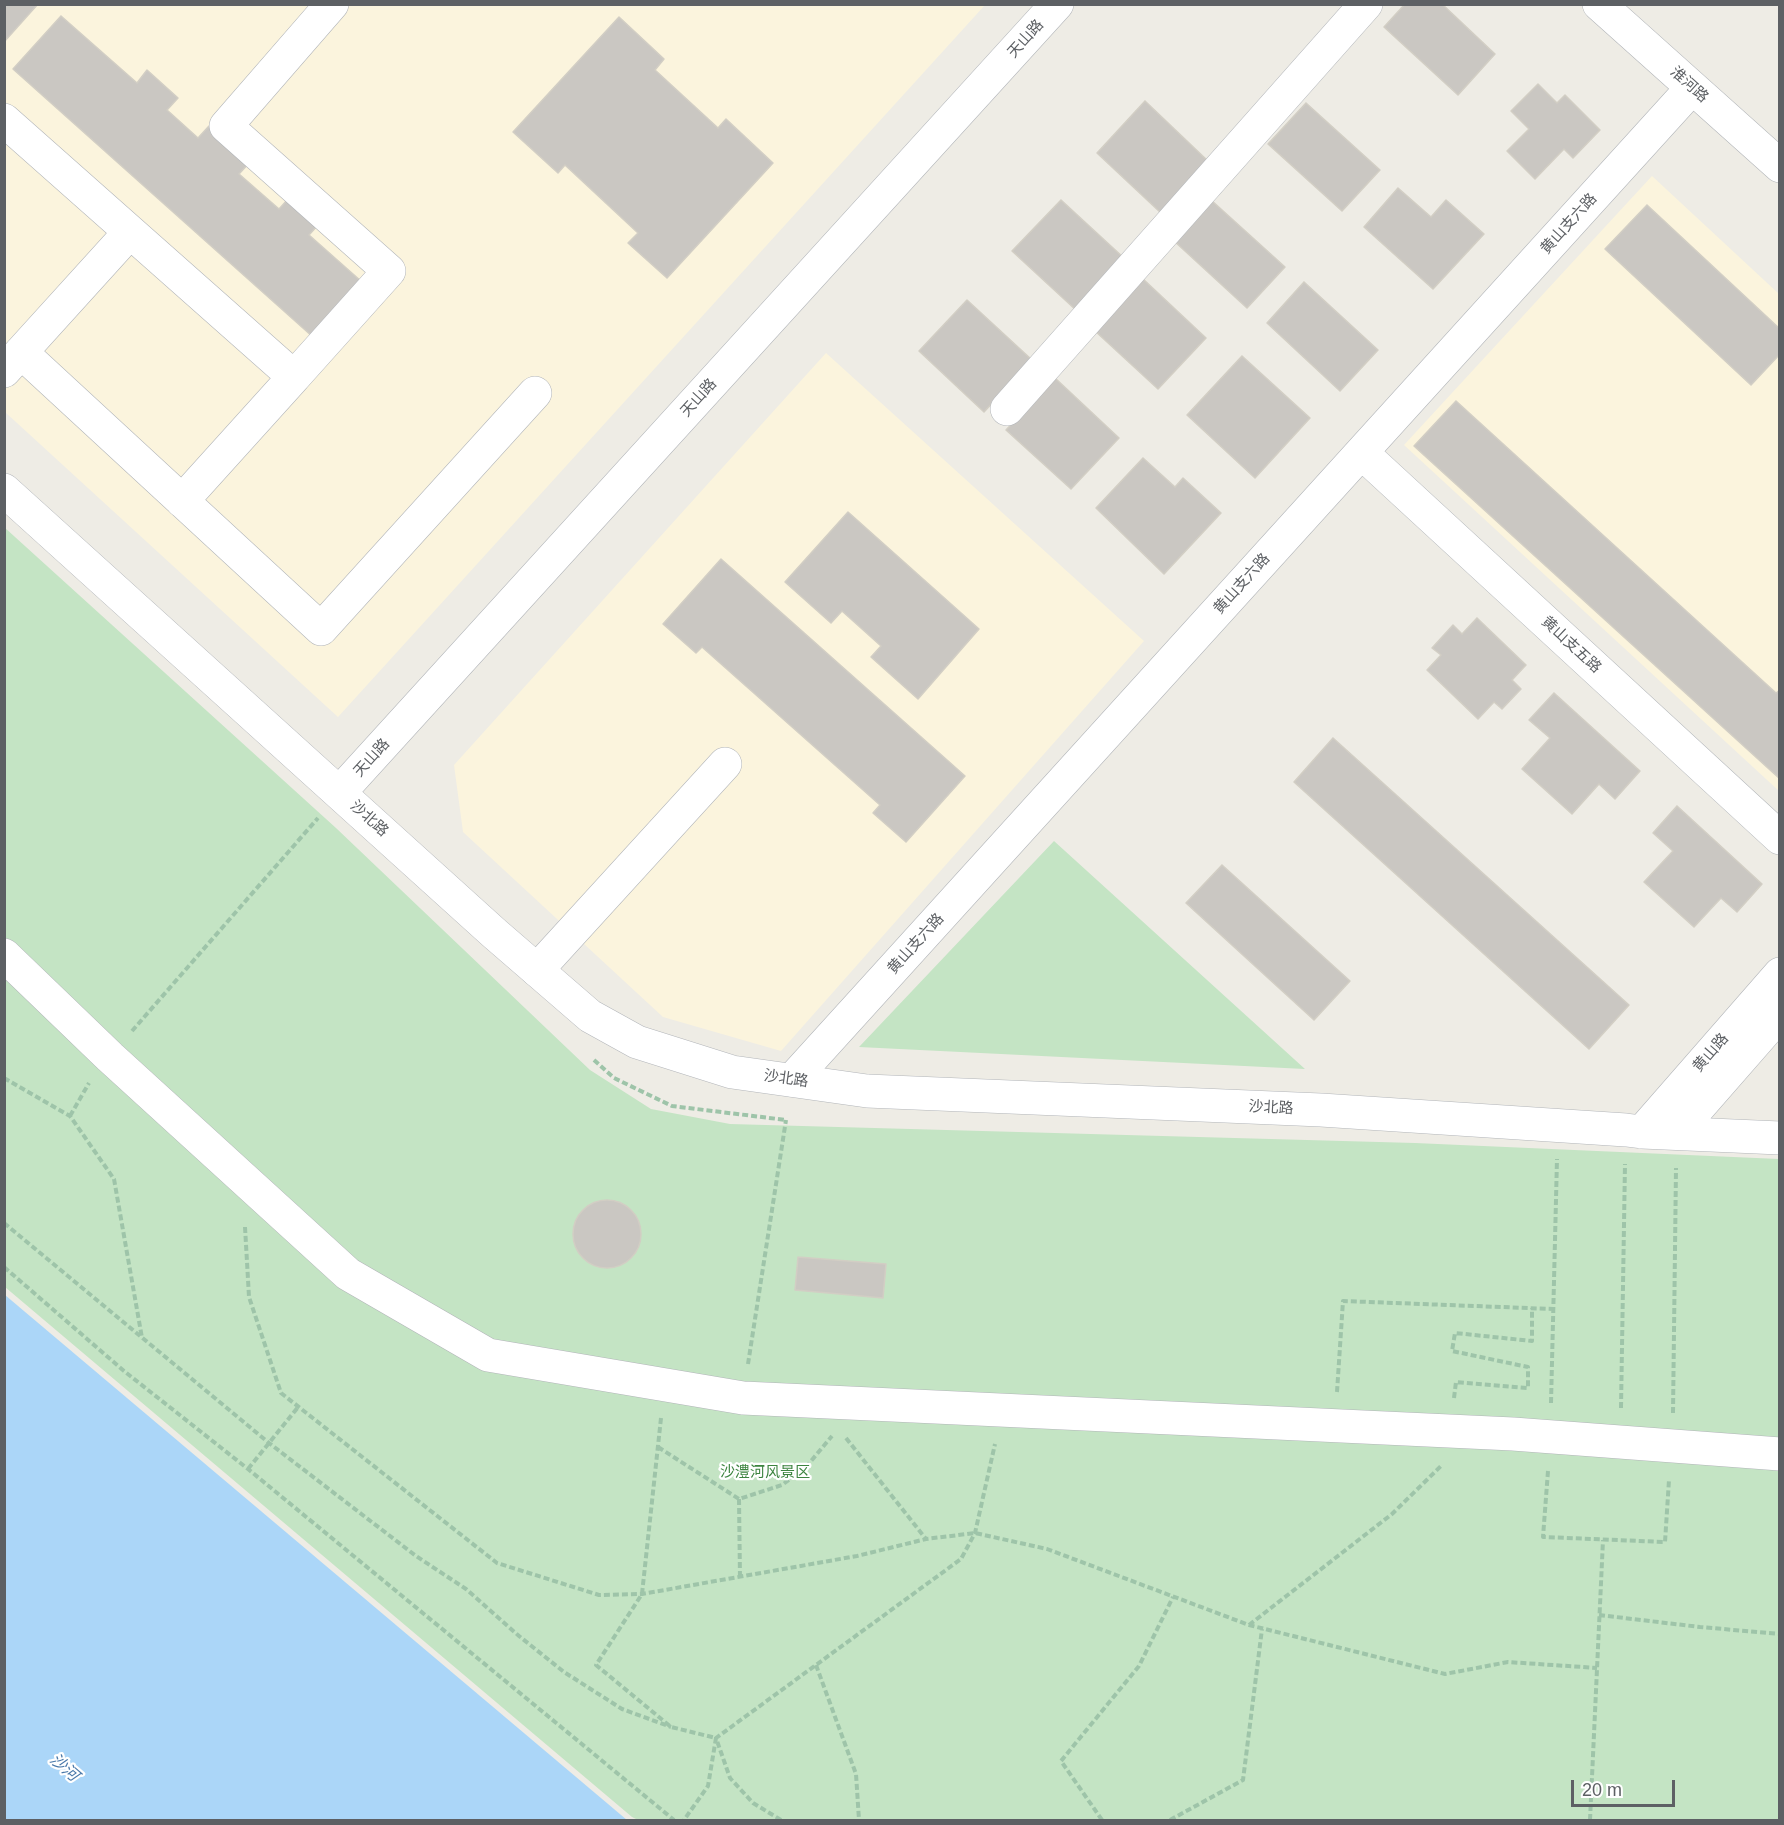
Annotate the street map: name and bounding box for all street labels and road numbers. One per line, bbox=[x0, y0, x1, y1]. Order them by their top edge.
street label: 天山路 bbox=[1004, 16, 1048, 62]
street label: 淮河路 bbox=[1666, 63, 1712, 107]
street label: 黄山支六路 bbox=[1537, 190, 1601, 258]
street label: 天山路 bbox=[677, 375, 721, 421]
street label: 黄山支六路 bbox=[1210, 550, 1274, 618]
street label: 黄山支五路 bbox=[1537, 613, 1605, 677]
street label: 天山路 bbox=[350, 735, 394, 781]
street label: 沙北路 bbox=[346, 797, 392, 841]
street label: 黄山支六路 bbox=[884, 910, 948, 978]
street label: 黄山路 bbox=[1689, 1030, 1733, 1076]
street label: 沙北路 bbox=[762, 1067, 810, 1091]
street label: 沙北路 bbox=[1248, 1098, 1294, 1118]

